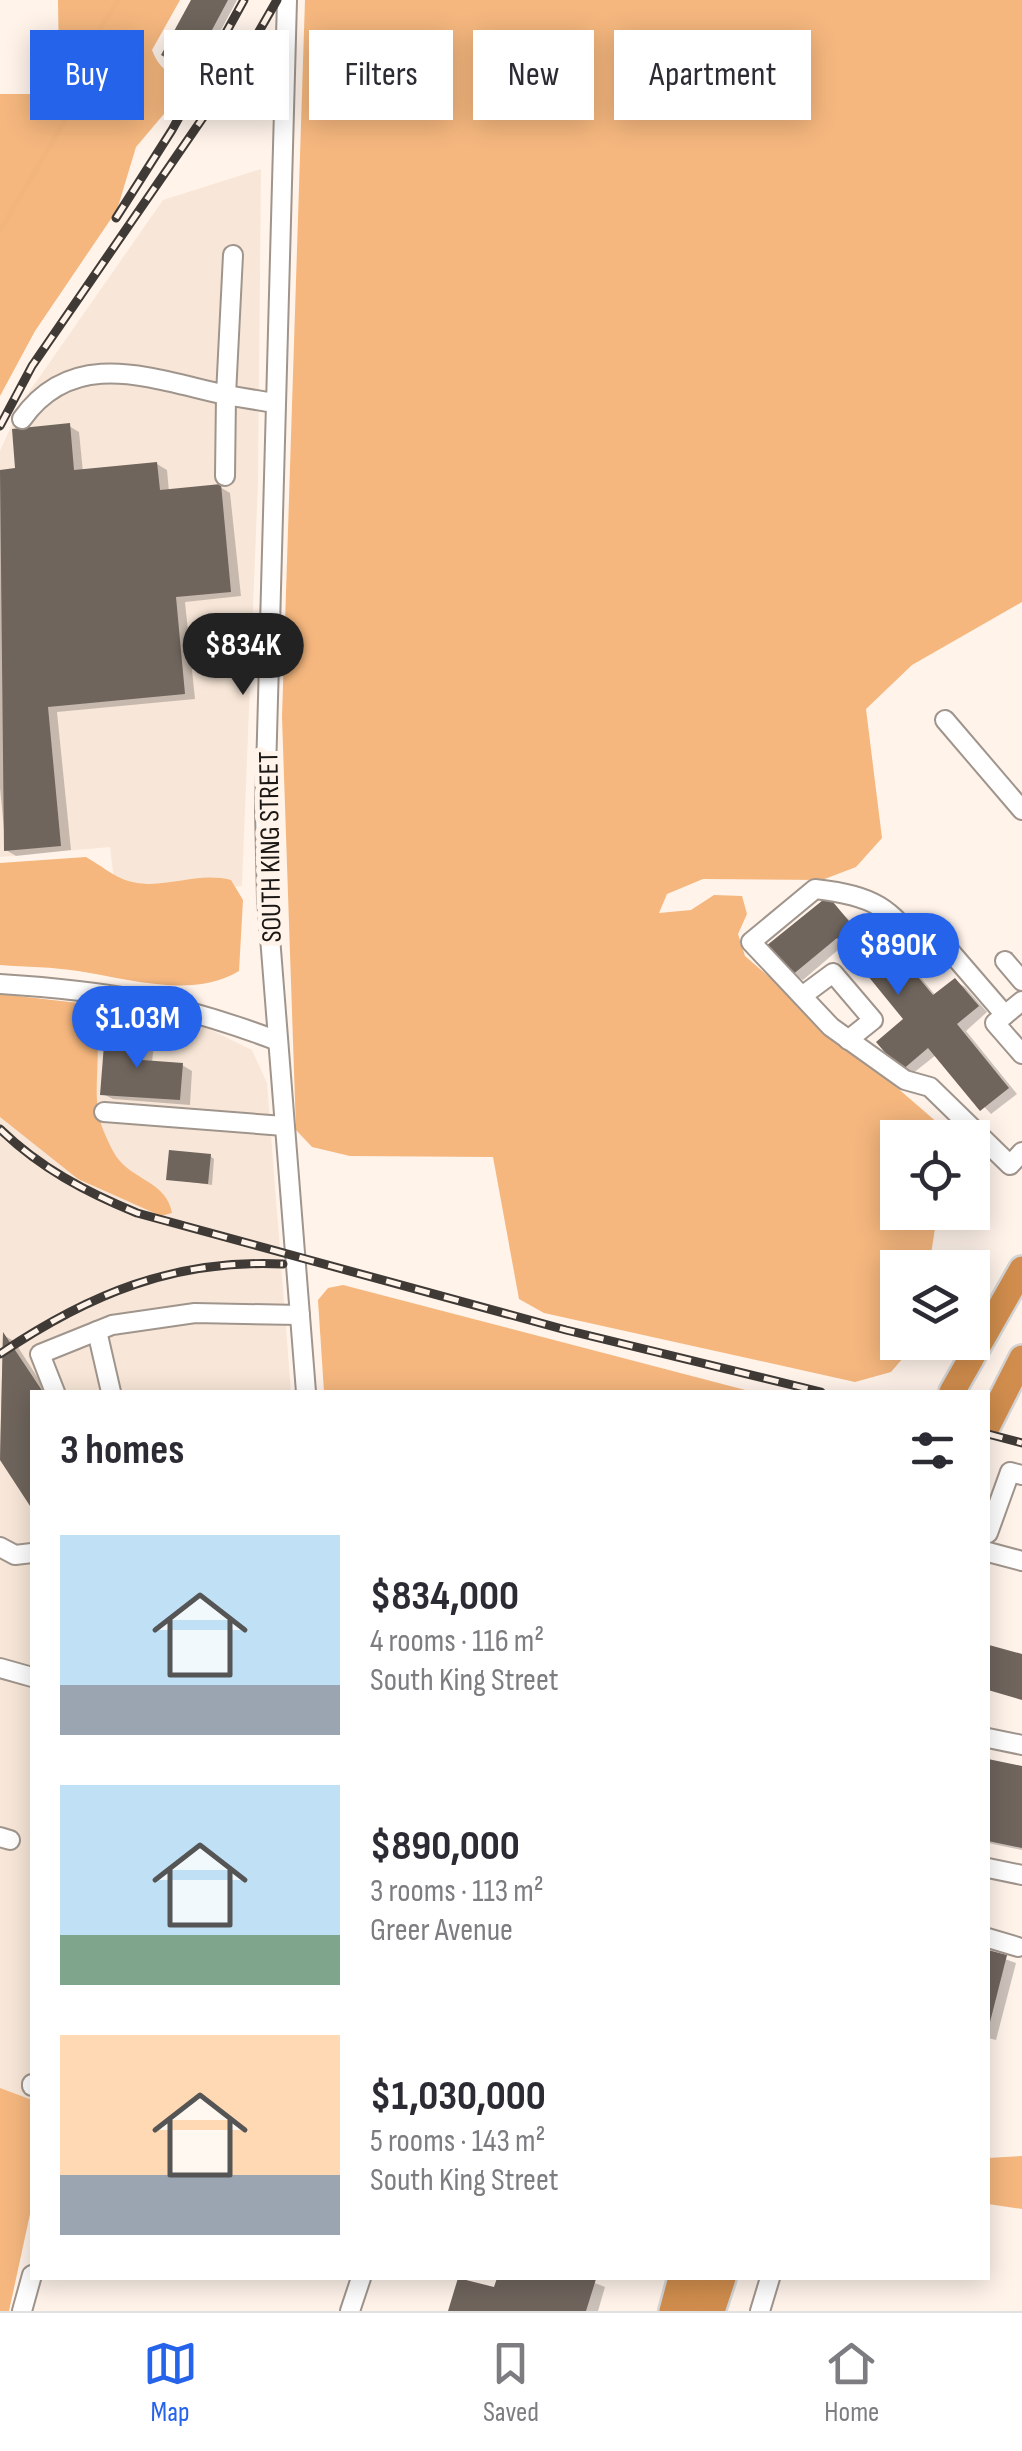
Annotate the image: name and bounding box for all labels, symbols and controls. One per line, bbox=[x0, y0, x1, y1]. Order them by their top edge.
chip: Buy bbox=[30, 30, 144, 120]
chip: Rent bbox=[164, 30, 289, 120]
chip: Filters bbox=[309, 30, 453, 120]
chip: New bbox=[473, 30, 594, 120]
chip: Apartment bbox=[614, 30, 811, 120]
pin: $834K bbox=[173, 613, 313, 698]
text: $834K bbox=[205, 626, 281, 665]
street label: SOUTH KING STREET bbox=[252, 751, 289, 943]
pin: $890K bbox=[828, 913, 968, 998]
text: $890K bbox=[859, 926, 937, 965]
pin: $1.03M bbox=[56, 986, 218, 1071]
text: $1.03M bbox=[94, 999, 180, 1038]
map controls bbox=[880, 1120, 990, 1360]
button: locate bbox=[880, 1120, 990, 1230]
button: layers bbox=[880, 1250, 990, 1360]
icon: filters bbox=[905, 1423, 960, 1478]
text: 3 homes bbox=[60, 1425, 184, 1476]
text: $834,000 bbox=[370, 1571, 519, 1622]
icon: home bbox=[140, 1575, 260, 1695]
text: 4 rooms · 116 m² bbox=[370, 1622, 544, 1661]
text: South King Street bbox=[370, 1661, 558, 1700]
text: $890,000 bbox=[370, 1821, 520, 1872]
icon: home bbox=[140, 1825, 260, 1945]
text: 3 rooms · 113 m² bbox=[370, 1872, 544, 1911]
text: Greer Avenue bbox=[370, 1911, 513, 1950]
text: $1,030,000 bbox=[370, 2071, 546, 2122]
icon: home bbox=[140, 2075, 260, 2195]
text: 5 rooms · 143 m² bbox=[370, 2122, 545, 2161]
text: South King Street bbox=[370, 2161, 558, 2200]
tab: Map bbox=[143, 2336, 198, 2429]
tab: Saved bbox=[483, 2336, 539, 2429]
tab: Home bbox=[824, 2336, 879, 2429]

